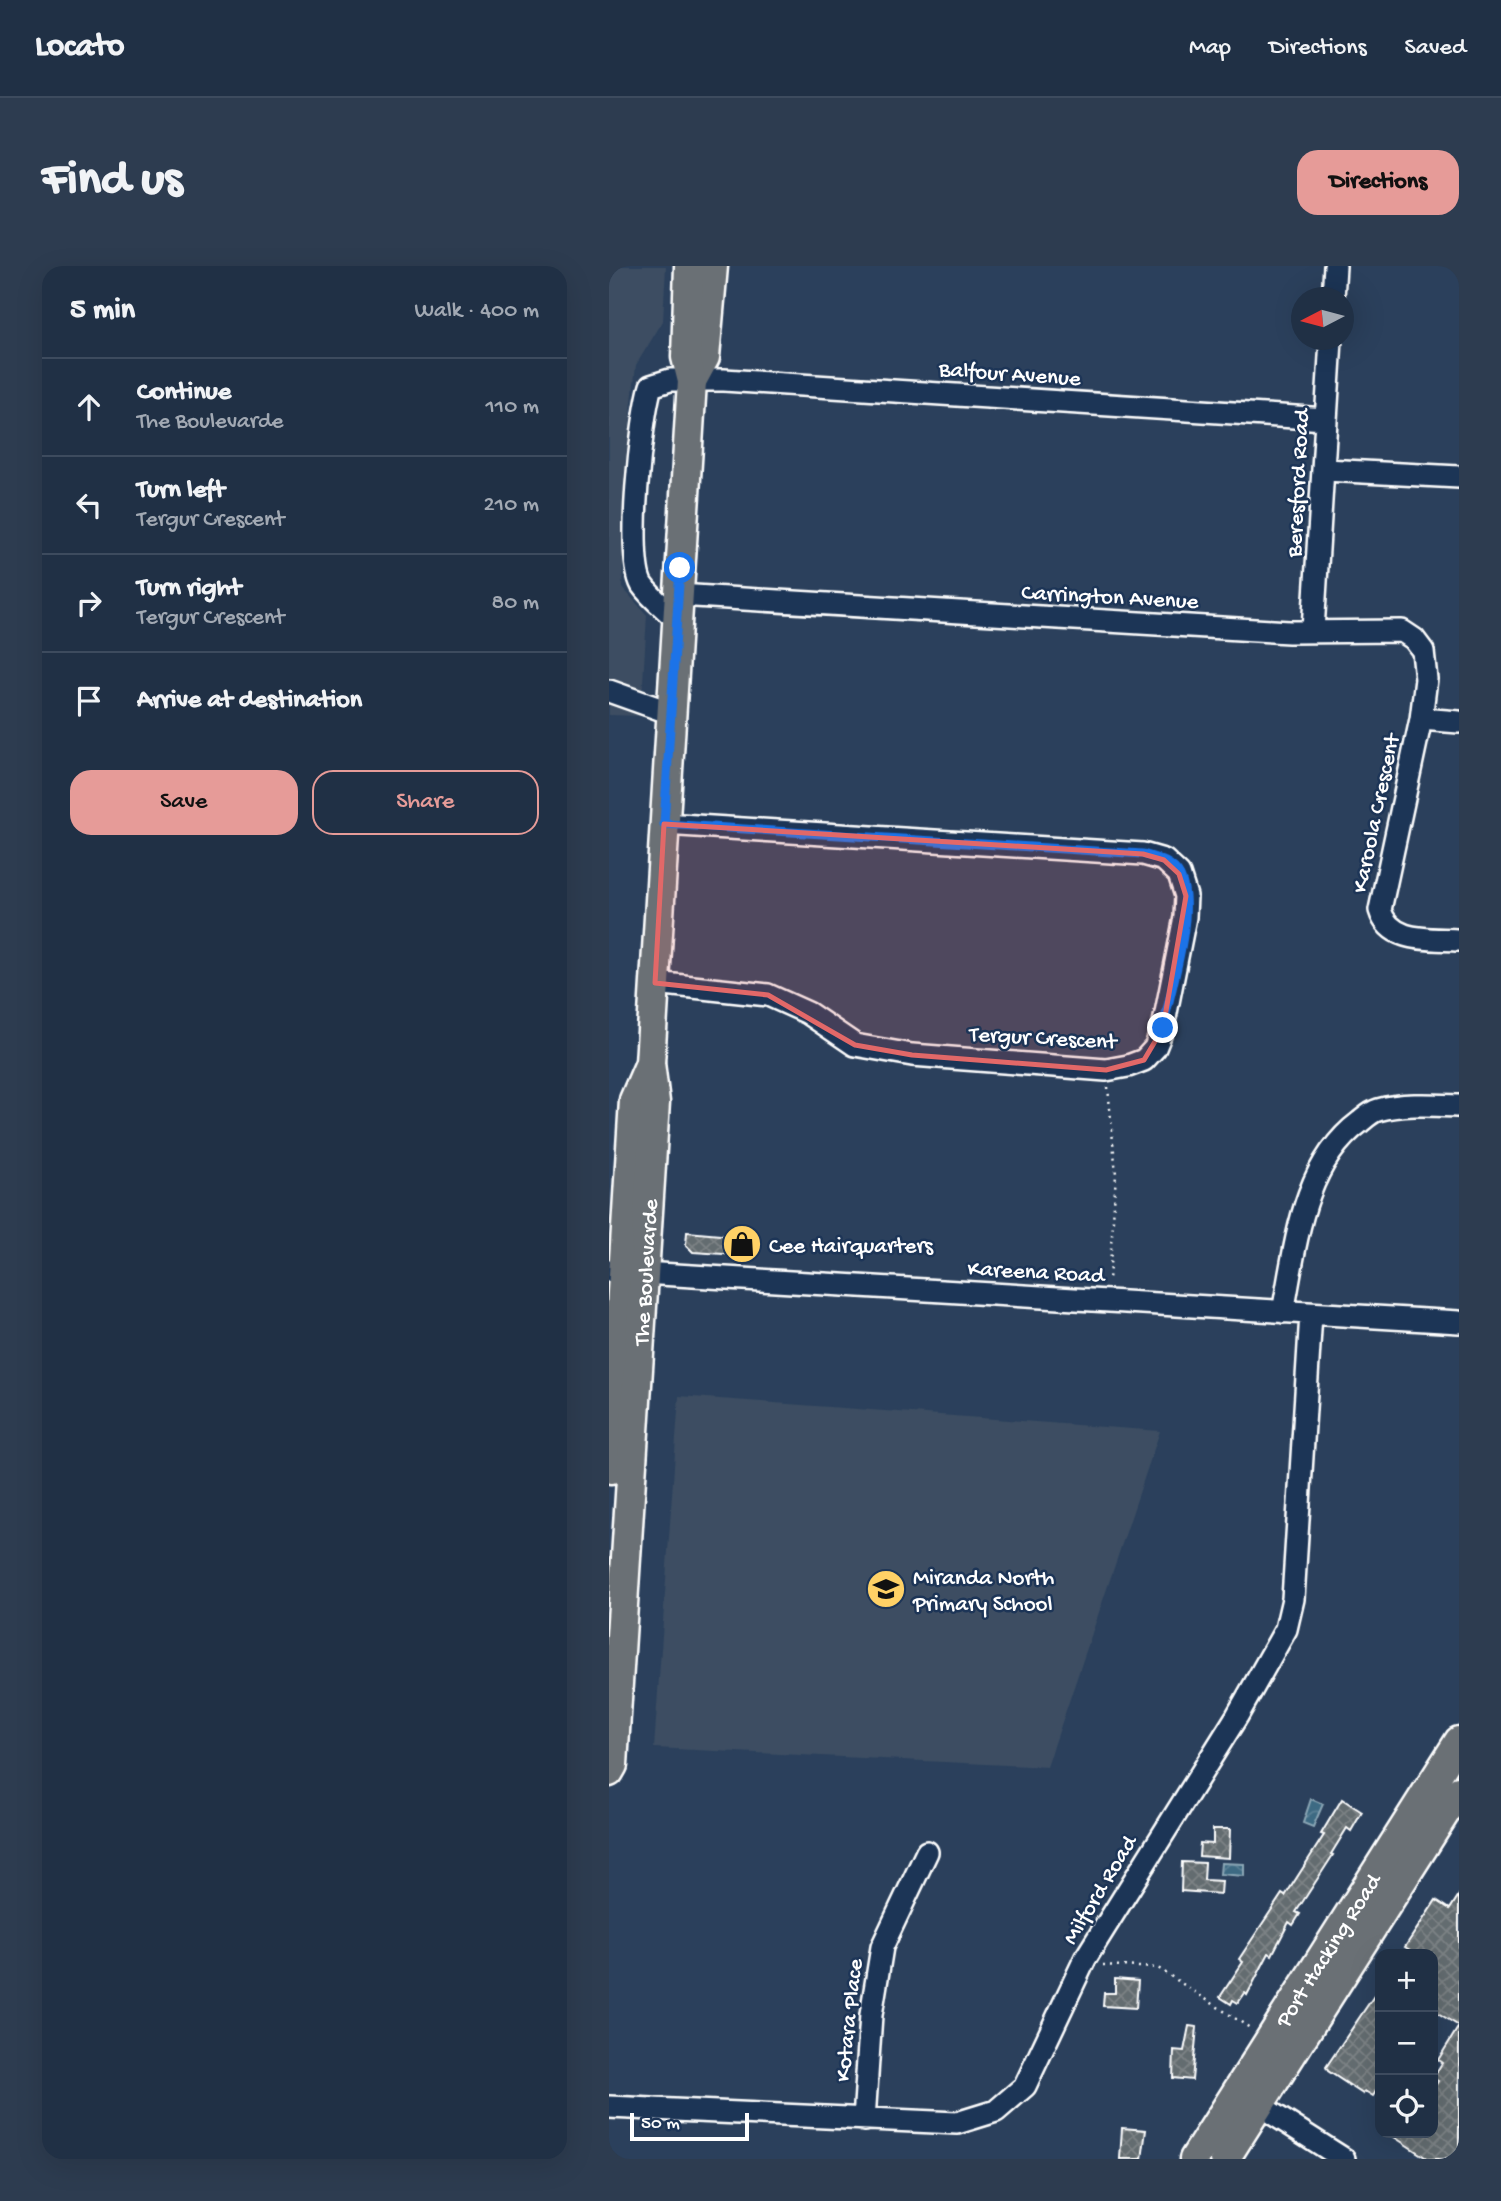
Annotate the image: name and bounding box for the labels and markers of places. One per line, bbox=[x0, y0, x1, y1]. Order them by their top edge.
shop icon: Cee Hairquarters bbox=[721, 1223, 763, 1265]
place label: Cee Hairquarters bbox=[769, 1234, 934, 1261]
place label: Miranda North Primary School bbox=[912, 1566, 1054, 1619]
school or university icon: Miranda North Primary School bbox=[865, 1568, 907, 1610]

